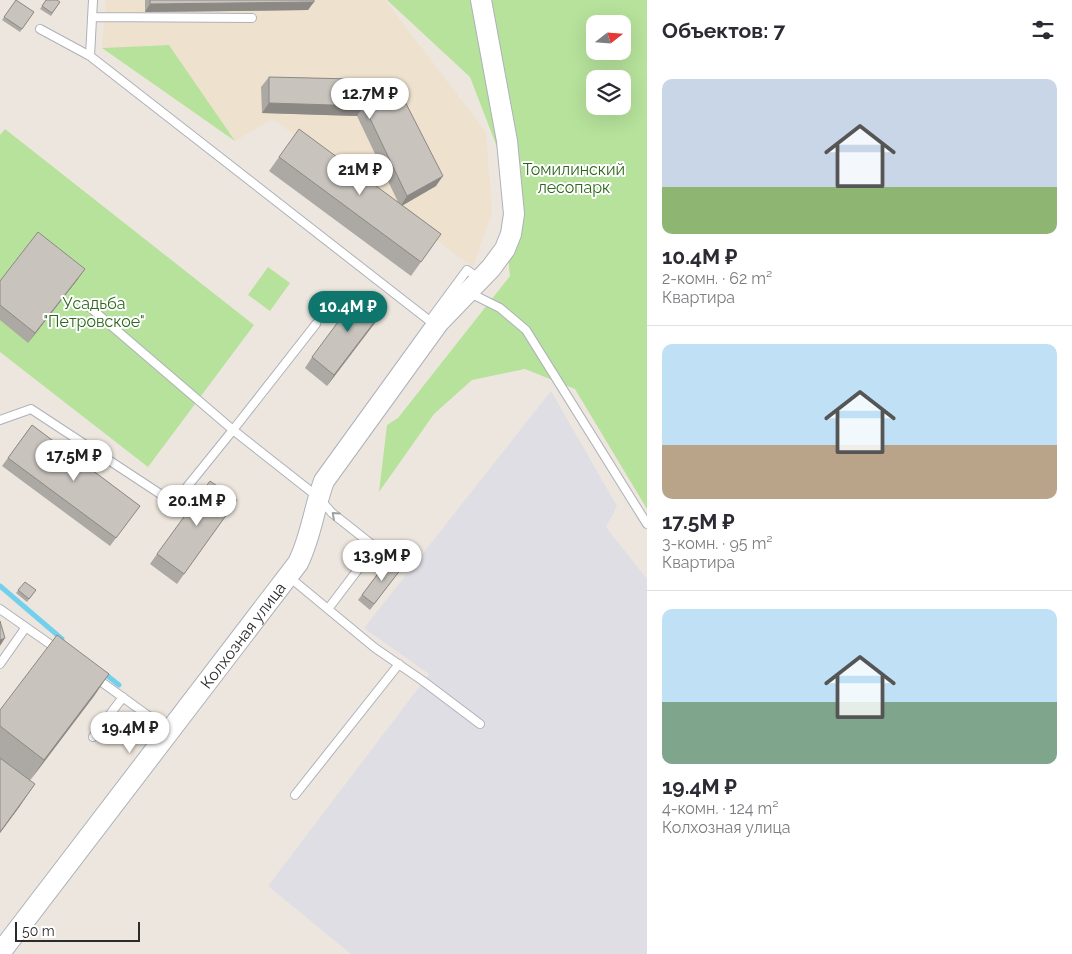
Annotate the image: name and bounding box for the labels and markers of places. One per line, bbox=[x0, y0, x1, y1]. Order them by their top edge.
pin: 12.7M ₽ bbox=[324, 78, 416, 120]
pin: 21M ₽ bbox=[325, 154, 395, 196]
pin: 10.4M ₽ bbox=[302, 290, 394, 333]
pin: 17.5M ₽ bbox=[28, 440, 120, 482]
pin: 20.1M ₽ bbox=[151, 484, 243, 527]
pin: 13.9M ₽ bbox=[336, 540, 428, 582]
pin: 19.4M ₽ bbox=[84, 712, 176, 754]

